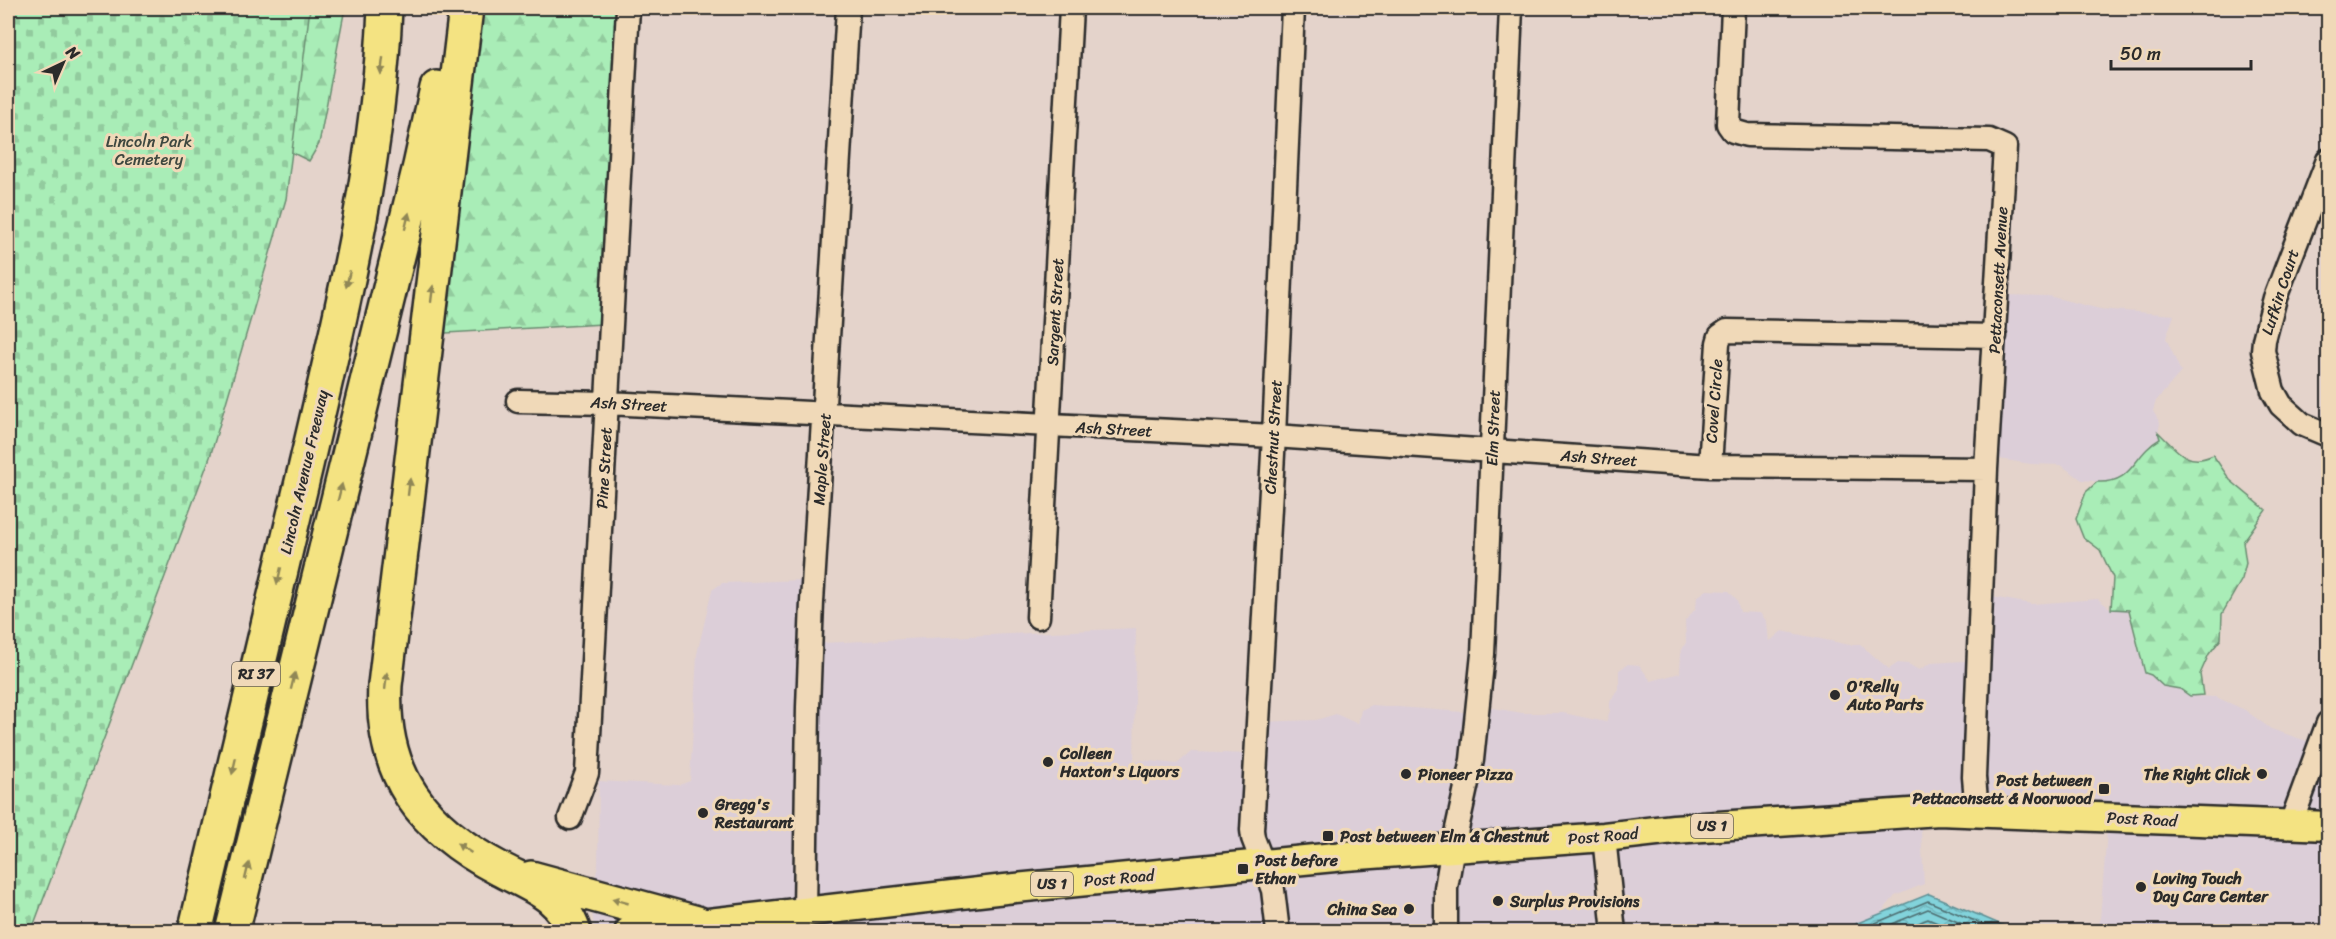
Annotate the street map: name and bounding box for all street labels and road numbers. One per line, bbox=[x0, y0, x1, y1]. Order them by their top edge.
street label: Pettaconsett Avenue bbox=[1980, 206, 2016, 354]
street label: Lufkin Court bbox=[2252, 245, 2308, 339]
street label: Sargent Street bbox=[1038, 257, 1072, 367]
street label: Covel Circle bbox=[1697, 358, 1731, 444]
street label: Chestnut Street bbox=[1256, 379, 1290, 495]
street label: Lincoln Avenue Freeway bbox=[271, 386, 337, 557]
street label: Ash Street bbox=[589, 387, 668, 420]
street label: Elm Street bbox=[1477, 389, 1509, 467]
street label: Maple Street bbox=[804, 412, 840, 506]
street label: Ash Street bbox=[1074, 412, 1153, 445]
street label: Pine Street bbox=[587, 426, 621, 510]
street label: Ash Street bbox=[1559, 441, 1638, 475]
road number: RI 37 bbox=[232, 662, 280, 686]
street label: Post Road bbox=[2106, 803, 2180, 835]
road number: US 1 bbox=[1691, 814, 1733, 838]
street label: Post Road bbox=[1567, 818, 1641, 854]
street label: Post Road bbox=[1083, 860, 1157, 896]
road number: US 1 bbox=[1031, 872, 1073, 896]

